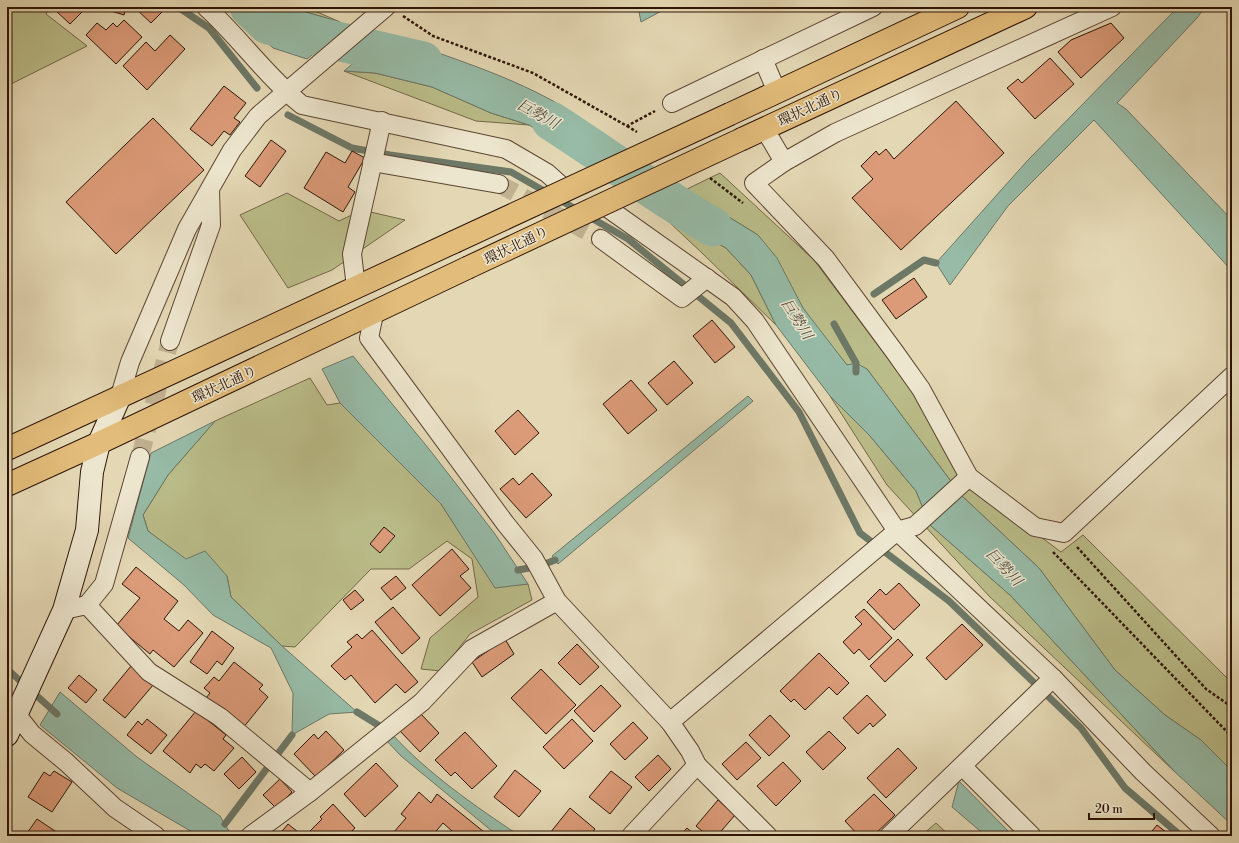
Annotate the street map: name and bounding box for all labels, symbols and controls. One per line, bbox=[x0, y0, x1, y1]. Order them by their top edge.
street label: 環状北通り bbox=[775, 85, 846, 131]
water label: 巨勢川 bbox=[513, 95, 564, 135]
street label: 環状北通り bbox=[481, 222, 552, 269]
water label: 巨勢川 bbox=[777, 295, 818, 345]
street label: 環状北通り bbox=[189, 362, 260, 408]
water label: 巨勢川 bbox=[981, 544, 1027, 592]
scale bar bbox=[1089, 795, 1154, 821]
text: 20 m bbox=[1095, 802, 1123, 817]

